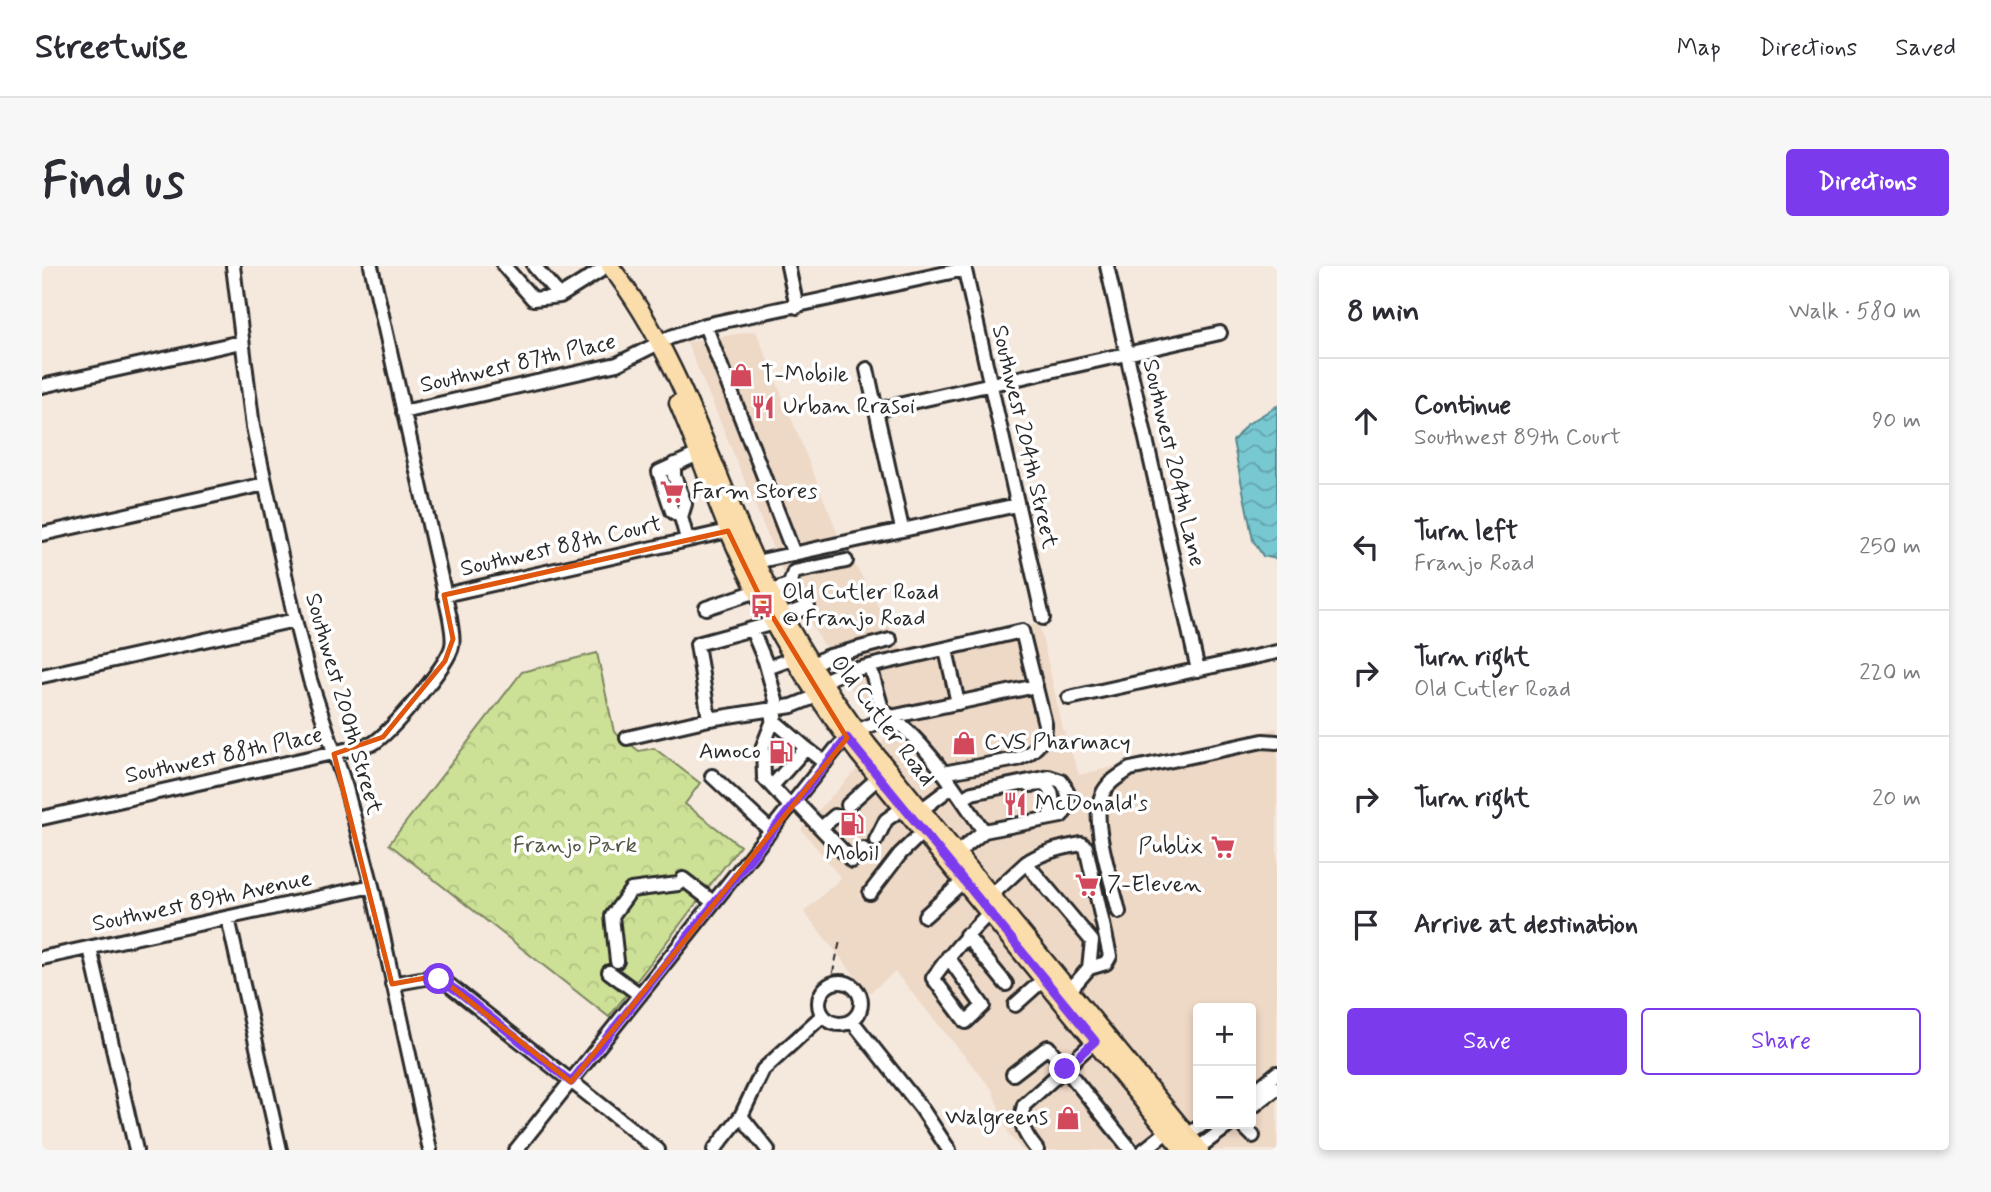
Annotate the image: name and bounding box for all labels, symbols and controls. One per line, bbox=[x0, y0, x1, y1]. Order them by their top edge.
text: Streetwise bbox=[35, 26, 188, 70]
text: Map bbox=[1677, 33, 1721, 64]
text: Directions bbox=[1759, 33, 1857, 64]
text: Saved bbox=[1895, 33, 1956, 64]
button: Directions bbox=[1786, 149, 1949, 216]
text: Find us bbox=[42, 150, 185, 215]
text: 8 min bbox=[1347, 292, 1420, 331]
text: Walk · 580 m bbox=[1789, 297, 1921, 327]
street label: Southwest 204th Street bbox=[984, 322, 1064, 552]
street label: Southwest 87th Place bbox=[417, 327, 619, 401]
street label: Southwest 204th Lane bbox=[1135, 356, 1211, 570]
place label: T-Mobile bbox=[761, 360, 849, 390]
shop icon: T-Mobile bbox=[727, 361, 755, 389]
text: Continue bbox=[1414, 389, 1511, 423]
place label: Urban Rrasoi bbox=[783, 392, 915, 422]
restaurant icon: Urban Rrasoi bbox=[749, 393, 777, 421]
icon: ahead bbox=[1347, 402, 1385, 440]
text: 90 m bbox=[1872, 406, 1921, 436]
text: Southwest 89th Court bbox=[1414, 423, 1621, 453]
place label: Farm Stores bbox=[692, 477, 818, 507]
supermarket icon: Farm Stores bbox=[658, 478, 686, 506]
street label: Southwest 88th Court bbox=[457, 509, 665, 585]
text: Turn left bbox=[1414, 515, 1518, 549]
icon: left bbox=[1347, 528, 1385, 566]
text: 250 m bbox=[1859, 532, 1921, 562]
text: Franjo Road bbox=[1414, 549, 1535, 579]
place label: Old Cutler Road @ Franjo Road bbox=[782, 578, 939, 634]
street label: Southwest 200th Street bbox=[297, 590, 389, 819]
bus stop icon: Old Cutler Road @ Franjo Road bbox=[748, 592, 776, 620]
text: Turn right bbox=[1414, 641, 1530, 675]
street label: Old Cutler Road bbox=[823, 649, 941, 793]
icon: right bbox=[1347, 654, 1385, 692]
text: 220 m bbox=[1859, 658, 1921, 688]
text: Old Cutler Road bbox=[1414, 675, 1571, 705]
street label: Southwest 88th Place bbox=[123, 720, 325, 792]
place label: CVS Pharmacy bbox=[984, 728, 1131, 758]
shop icon: CVS Pharmacy bbox=[950, 729, 978, 757]
place label: Amoco bbox=[699, 737, 761, 767]
fuel station icon: Amoco bbox=[767, 738, 795, 766]
icon: right bbox=[1347, 780, 1385, 818]
text: Turn right bbox=[1414, 782, 1530, 816]
text: 20 m bbox=[1872, 784, 1921, 814]
place label: McDonald's bbox=[1035, 789, 1148, 819]
restaurant icon: McDonald's bbox=[1001, 790, 1029, 818]
fuel station icon: Mobil bbox=[838, 810, 866, 838]
park label: Franjo Park bbox=[513, 831, 637, 861]
place label: Publix bbox=[1138, 832, 1203, 862]
supermarket icon: Publix bbox=[1209, 833, 1237, 861]
place label: Mobil bbox=[825, 839, 879, 869]
street label: Southwest 89th Avenue bbox=[90, 864, 314, 940]
place label: 7-Eleven bbox=[1107, 870, 1202, 900]
supermarket icon: 7-Eleven bbox=[1073, 871, 1101, 899]
icon: arrive bbox=[1347, 906, 1385, 944]
text: Arrive at destination bbox=[1414, 908, 1638, 942]
route start bbox=[423, 963, 454, 994]
map controls bbox=[1193, 1003, 1256, 1129]
button: + bbox=[1193, 1003, 1256, 1066]
button: Save bbox=[1347, 1008, 1627, 1075]
button: Share bbox=[1641, 1008, 1921, 1075]
route end bbox=[1049, 1053, 1080, 1084]
button: − bbox=[1193, 1066, 1256, 1129]
place label: Walgreens bbox=[945, 1103, 1048, 1135]
shop icon: Walgreens bbox=[1054, 1104, 1082, 1132]

